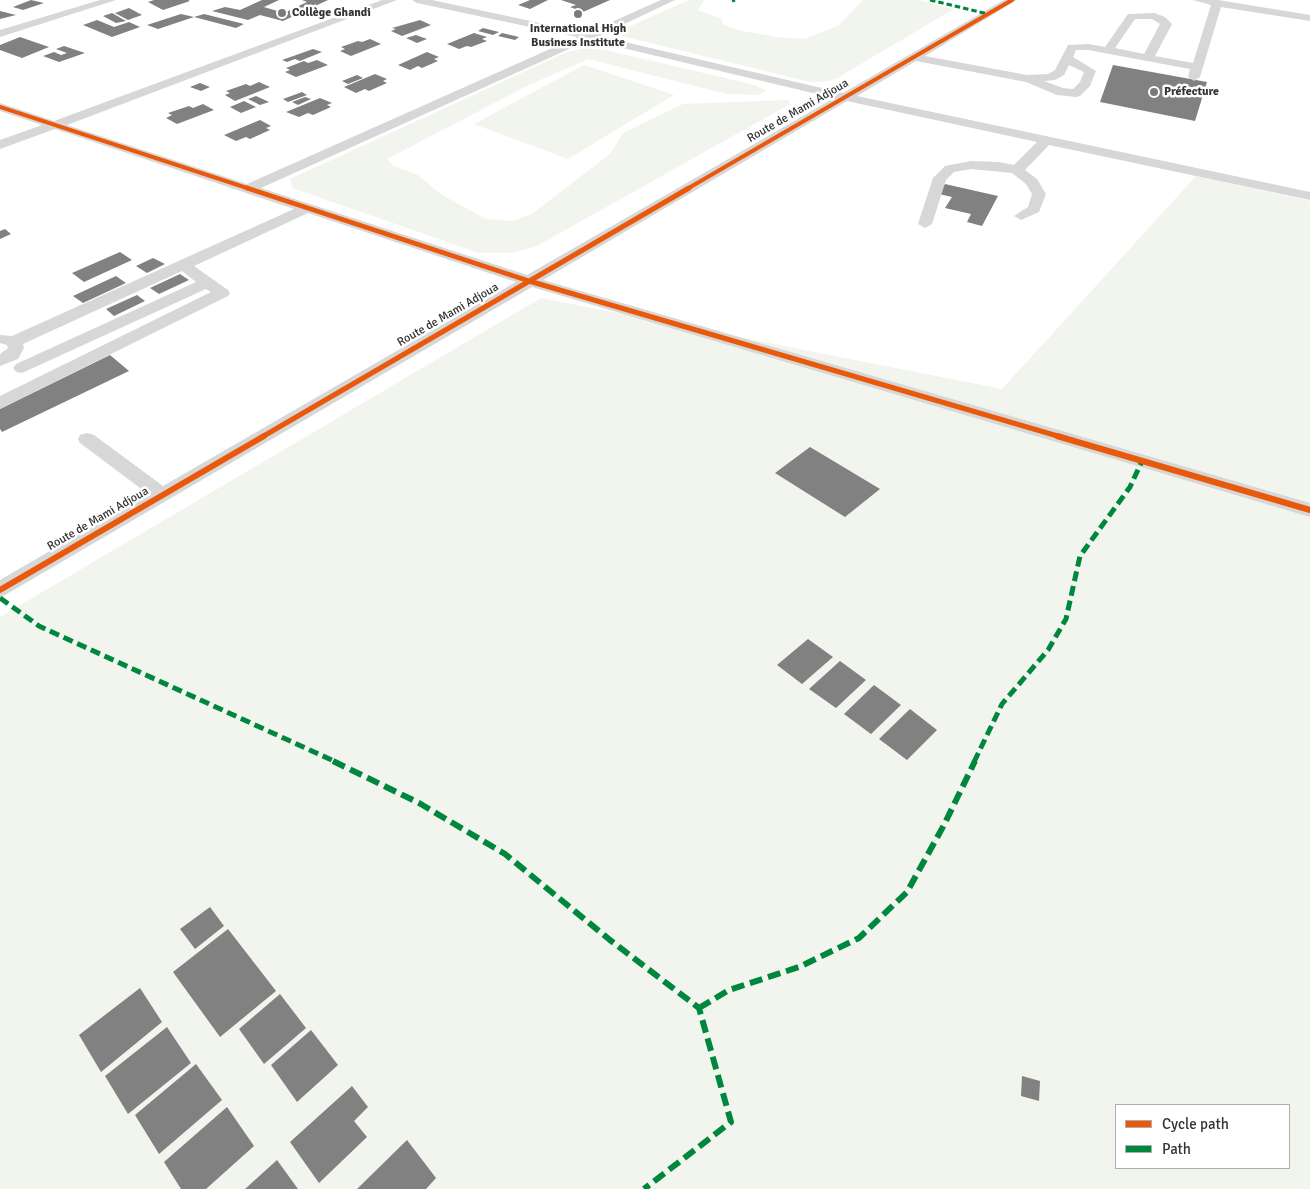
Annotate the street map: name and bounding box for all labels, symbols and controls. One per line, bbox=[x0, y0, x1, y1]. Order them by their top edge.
place label: Collège Ghandi bbox=[292, 6, 371, 20]
marker: Collège Ghandi bbox=[276, 7, 288, 19]
marker: International High Business Institute bbox=[572, 8, 584, 20]
place label: International High Business Institute bbox=[530, 22, 626, 50]
street label: Route de Mami Adjoua bbox=[745, 76, 851, 146]
place label: Préfecture bbox=[1164, 85, 1219, 99]
marker: Préfecture bbox=[1148, 86, 1160, 98]
street label: Route de Mami Adjoua bbox=[395, 280, 501, 350]
street label: Route de Mami Adjoua bbox=[45, 484, 151, 554]
legend bbox=[1115, 1104, 1290, 1169]
text: Cycle path bbox=[1162, 1115, 1229, 1133]
text: Path bbox=[1162, 1140, 1191, 1158]

